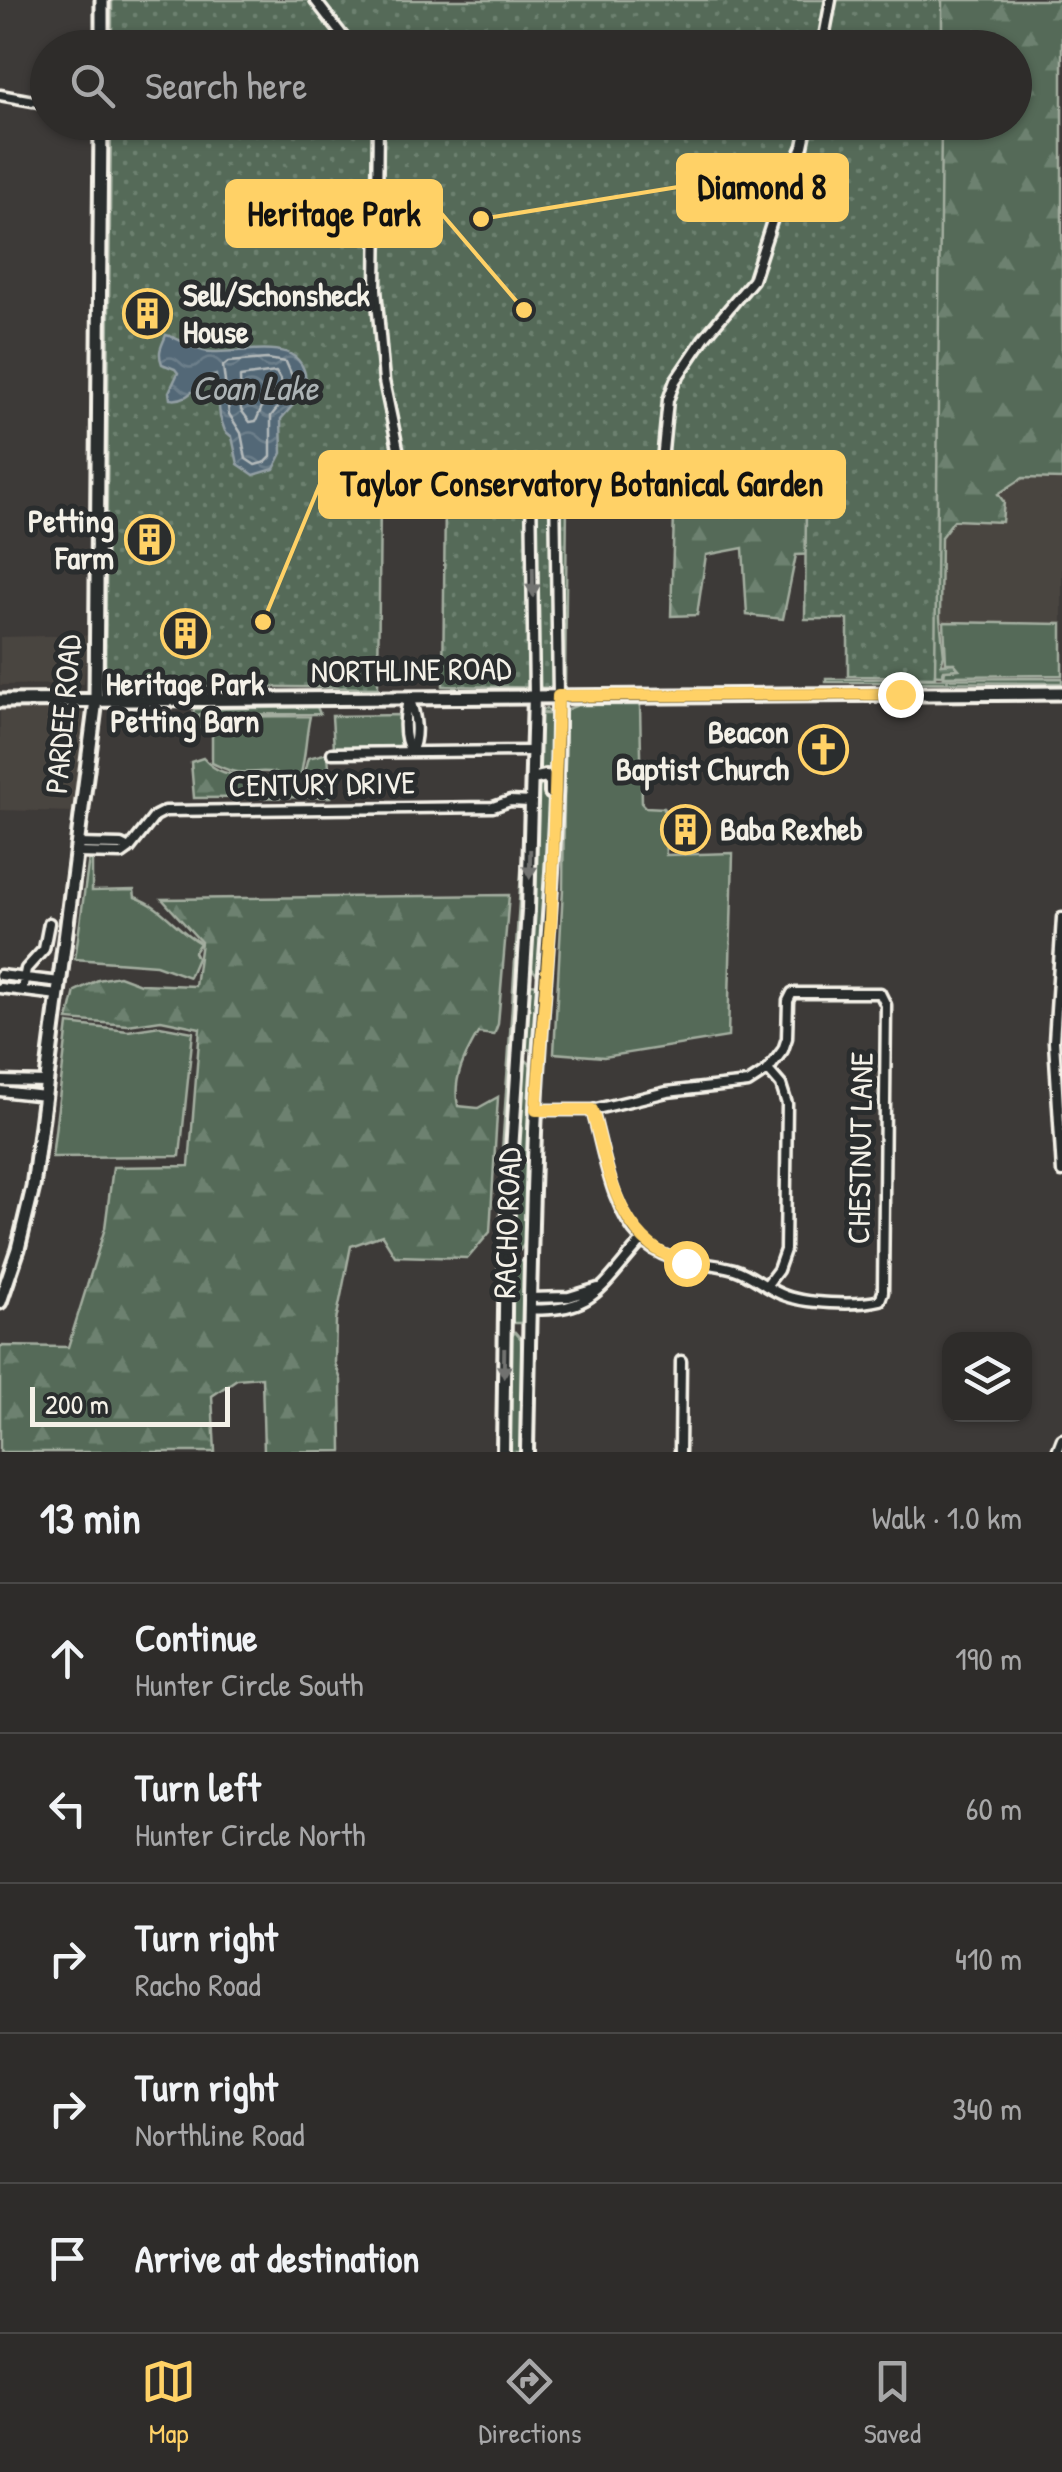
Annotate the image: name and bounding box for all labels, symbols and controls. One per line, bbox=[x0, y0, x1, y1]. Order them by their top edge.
search box bbox=[30, 30, 1032, 140]
icon: search bbox=[65, 58, 120, 113]
text: Search here bbox=[145, 59, 307, 111]
callout: Diamond 8 bbox=[678, 155, 847, 220]
text: Diamond 8 bbox=[698, 163, 826, 210]
callout: Heritage Park bbox=[227, 181, 441, 246]
text: Heritage Park bbox=[247, 190, 421, 238]
place label: Sell/Schonsheck House bbox=[183, 273, 371, 353]
building icon: Sell/Schonsheck House bbox=[122, 287, 174, 339]
water label: Coan Lake bbox=[192, 364, 320, 411]
callout: Taylor Conservatory Botanical Garden bbox=[320, 452, 844, 517]
text: Taylor Conservatory Botanical Garden bbox=[339, 460, 824, 508]
place label: Petting Farm bbox=[28, 499, 114, 579]
building icon: Petting Farm bbox=[123, 513, 175, 565]
one-way arrow bbox=[525, 567, 541, 599]
building icon: Heritage Park Petting Barn bbox=[159, 608, 211, 660]
street label: PARDEE ROAD bbox=[34, 633, 91, 795]
street label: NORTHLINE ROAD bbox=[310, 646, 512, 693]
place label: Heritage Park Petting Barn bbox=[106, 662, 265, 743]
route end bbox=[878, 672, 924, 718]
place label: Beacon Baptist Church bbox=[616, 710, 790, 791]
church icon: Beacon Baptist Church bbox=[798, 724, 850, 776]
street label: CENTURY DRIVE bbox=[228, 760, 416, 807]
building icon: Baba Rexheb bbox=[659, 803, 711, 855]
place label: Baba Rexheb bbox=[720, 807, 863, 850]
one-way arrow bbox=[521, 848, 537, 880]
street label: CHESTNUT LANE bbox=[836, 1052, 883, 1244]
street label: RACHO ROAD bbox=[482, 1147, 531, 1299]
route start bbox=[664, 1241, 710, 1287]
map controls bbox=[942, 1332, 1032, 1422]
button: layers bbox=[942, 1332, 1032, 1422]
one-way arrow bbox=[495, 1348, 511, 1380]
scale bar bbox=[30, 1382, 230, 1426]
text: 200 m bbox=[45, 1385, 109, 1423]
text: 13 min bbox=[40, 1489, 141, 1546]
text: Walk · 1.0 km bbox=[872, 1496, 1022, 1539]
text: Continue bbox=[135, 1611, 257, 1663]
icon: ahead bbox=[40, 1631, 95, 1686]
text: 190 m bbox=[955, 1637, 1022, 1680]
text: Hunter Circle South bbox=[135, 1663, 364, 1706]
text: Turn left bbox=[135, 1761, 260, 1813]
icon: left bbox=[40, 1781, 95, 1836]
text: 60 m bbox=[966, 1787, 1022, 1830]
text: Hunter Circle North bbox=[135, 1813, 365, 1856]
text: Turn right bbox=[135, 1911, 278, 1963]
icon: right bbox=[40, 1931, 95, 1986]
text: 410 m bbox=[955, 1937, 1022, 1980]
text: Racho Road bbox=[135, 1963, 261, 2006]
text: Turn right bbox=[135, 2061, 278, 2113]
icon: right bbox=[40, 2081, 95, 2136]
text: 340 m bbox=[952, 2087, 1022, 2130]
text: Northline Road bbox=[135, 2113, 304, 2156]
icon: arrive bbox=[40, 2231, 95, 2286]
text: Arrive at destination bbox=[135, 2232, 419, 2284]
tab: Map bbox=[141, 2354, 196, 2452]
tab: Directions bbox=[478, 2354, 581, 2452]
tab: Saved bbox=[864, 2354, 921, 2452]

